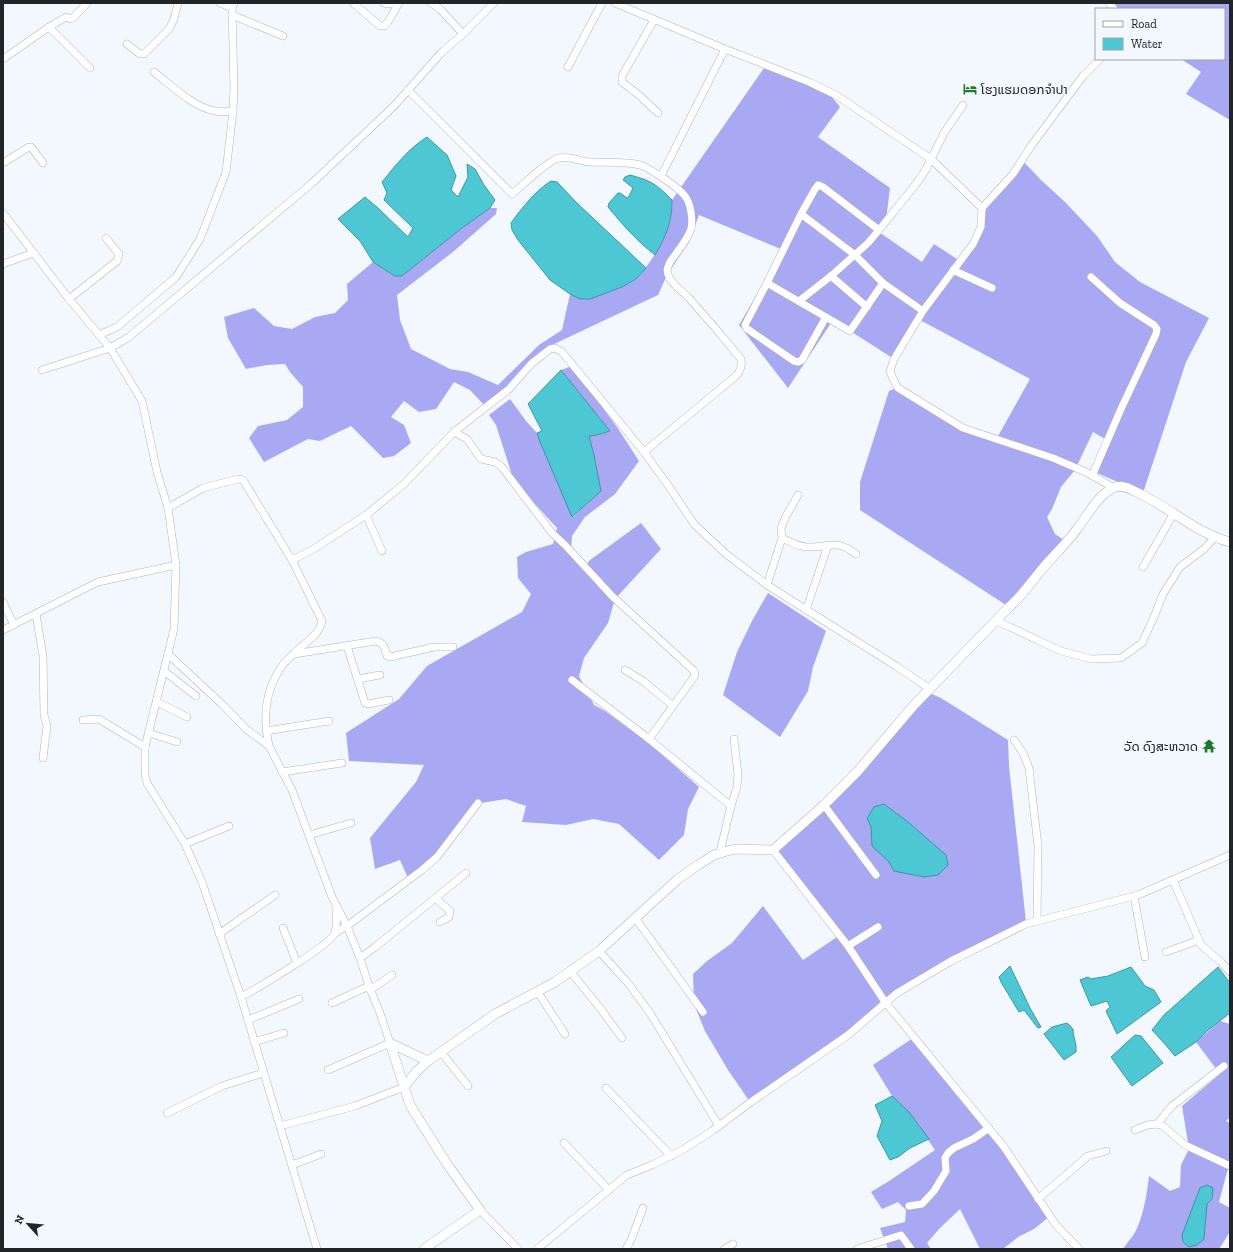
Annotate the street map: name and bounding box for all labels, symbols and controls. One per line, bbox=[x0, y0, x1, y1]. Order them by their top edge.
legend bbox=[1095, 8, 1225, 60]
text: Road bbox=[1131, 17, 1157, 31]
text: Water bbox=[1131, 37, 1163, 51]
hotel icon: ໂຮງແຮມດອກຈຳປາ bbox=[962, 81, 978, 97]
place label: ໂຮງແຮມດອກຈຳປາ bbox=[980, 82, 1068, 97]
temple icon: ວັດ ດົງສະຫວາດ bbox=[1201, 738, 1217, 754]
place label: ວັດ ດົງສະຫວາດ bbox=[1124, 739, 1198, 754]
north arrow bbox=[8, 1204, 48, 1244]
text: N bbox=[12, 1212, 28, 1226]

